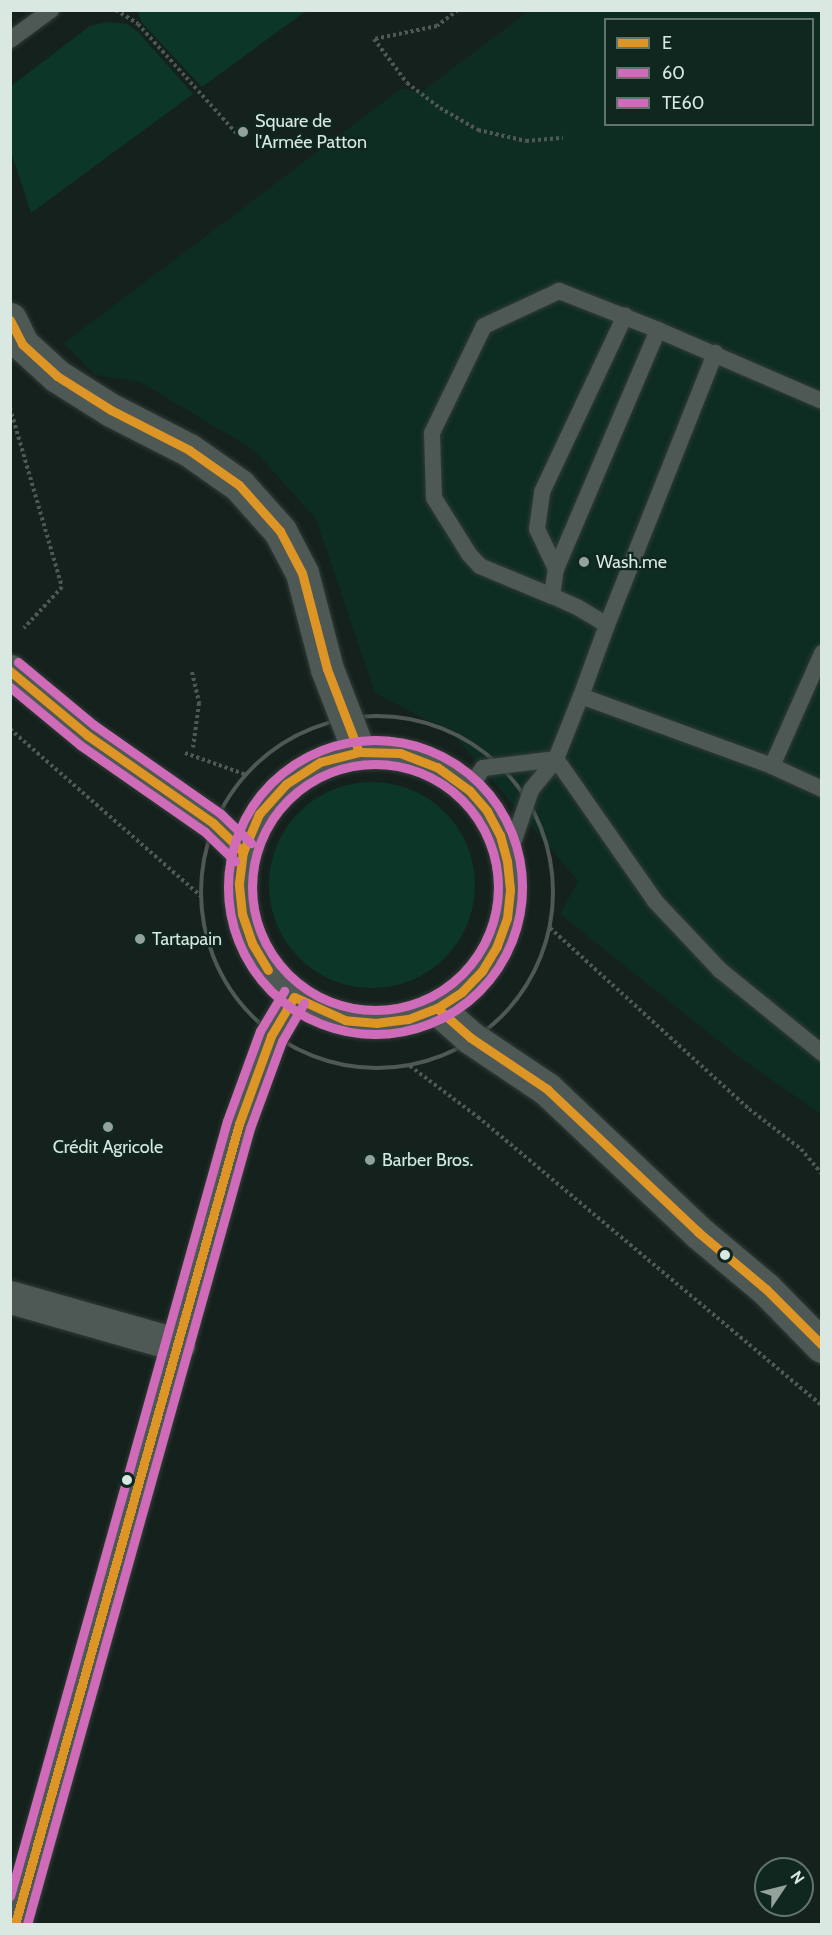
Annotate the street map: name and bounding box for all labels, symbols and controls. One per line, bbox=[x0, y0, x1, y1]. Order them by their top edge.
legend bbox=[604, 18, 814, 126]
text: E bbox=[662, 32, 672, 54]
text: 60 bbox=[662, 62, 685, 84]
text: TE60 bbox=[662, 92, 704, 114]
place label: Square de l'Armée Patton bbox=[255, 111, 367, 154]
marker: Square de l'Armée Patton bbox=[236, 125, 250, 139]
place label: Wash.me bbox=[596, 551, 667, 573]
marker: Wash.me bbox=[577, 555, 591, 569]
place label: Tartapain bbox=[152, 928, 222, 950]
marker: Tartapain bbox=[133, 932, 147, 946]
marker: Crédit Agricole bbox=[101, 1120, 115, 1134]
place label: Crédit Agricole bbox=[53, 1136, 163, 1158]
place label: Barber Bros. bbox=[382, 1149, 473, 1171]
marker: Barber Bros. bbox=[363, 1153, 377, 1167]
unlabelled marker bbox=[719, 1249, 731, 1261]
unlabelled marker bbox=[121, 1474, 133, 1486]
north arrow bbox=[754, 1857, 814, 1917]
text: N bbox=[786, 1867, 809, 1888]

